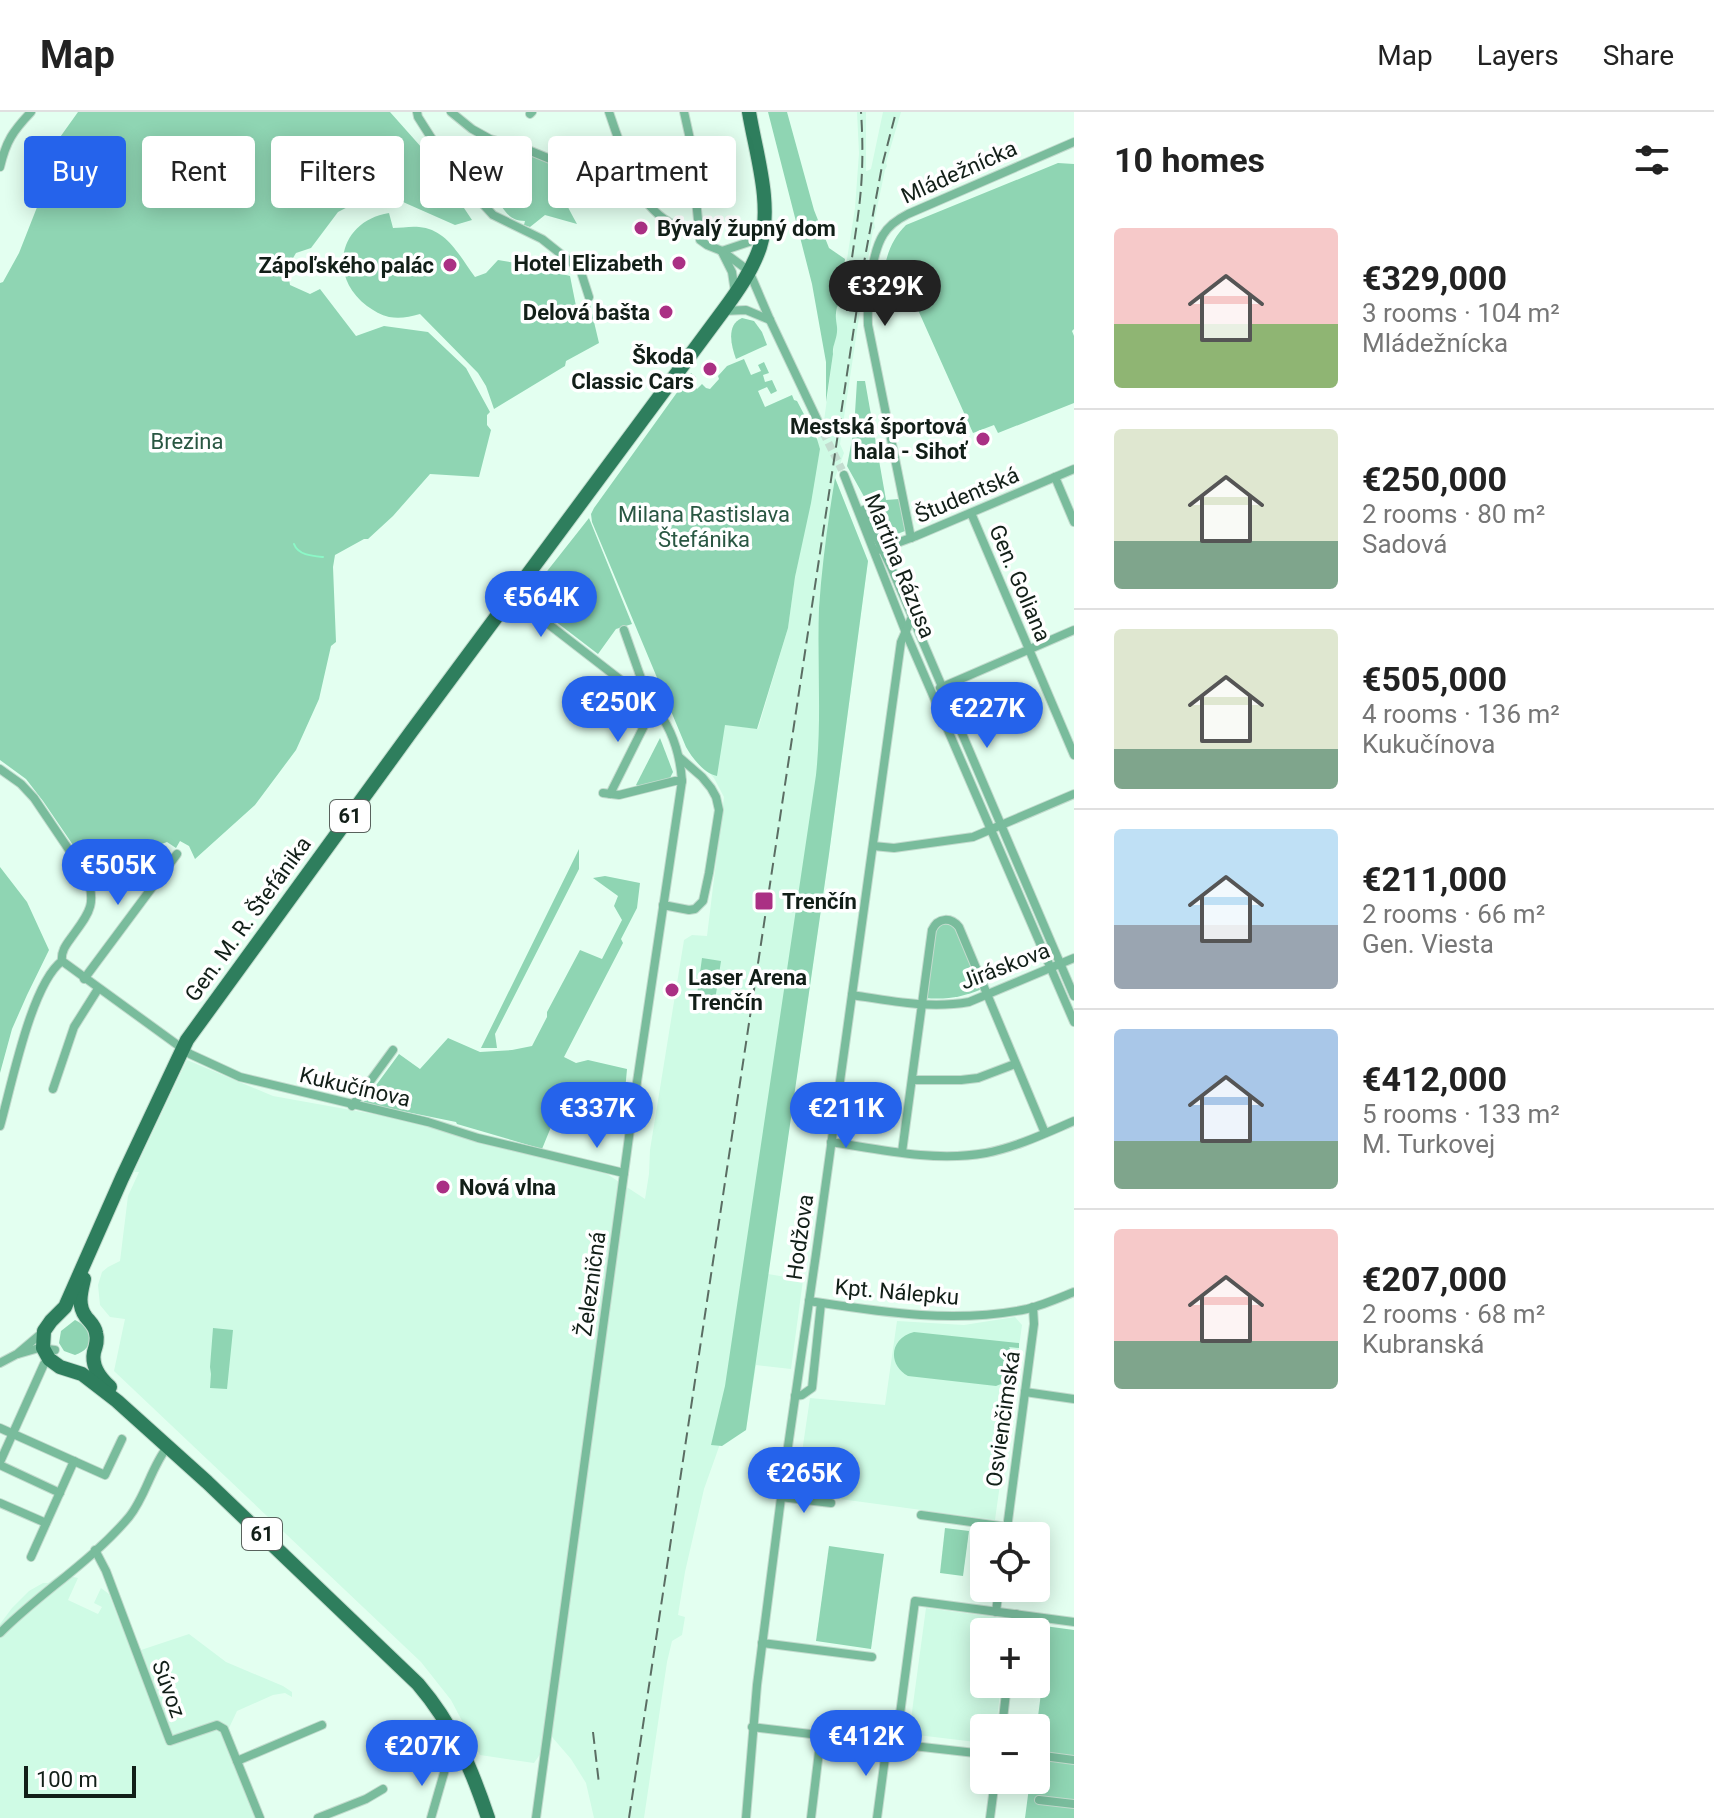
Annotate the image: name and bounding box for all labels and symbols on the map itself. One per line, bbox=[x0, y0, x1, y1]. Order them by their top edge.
street label: Mládežnícka bbox=[897, 135, 1021, 209]
place label: Bývalý župný dom bbox=[657, 216, 836, 241]
marker: Bývalý župný dom bbox=[632, 219, 650, 237]
place label: Hotel Elizabeth bbox=[513, 251, 663, 276]
place label: Zápoľského palác bbox=[259, 253, 434, 278]
marker: Hotel Elizabeth bbox=[670, 254, 688, 272]
marker: Zápoľského palác bbox=[441, 256, 459, 274]
pin: €329K bbox=[829, 260, 941, 328]
place label: Delová bašta bbox=[523, 300, 650, 325]
marker: Delová bašta bbox=[657, 303, 675, 321]
place label: Škoda Classic Cars bbox=[571, 344, 694, 394]
marker: Škoda Classic Cars bbox=[701, 360, 719, 378]
place label: Mestská športová hala - Sihoť bbox=[790, 414, 969, 464]
park label: Brezina bbox=[150, 429, 224, 454]
marker: Mestská športová hala - Sihoť bbox=[974, 430, 992, 448]
street label: Študentská bbox=[911, 461, 1023, 528]
street label: Martina Rázusa bbox=[860, 490, 940, 642]
park label: Milana Rastislava Štefánika bbox=[618, 502, 790, 552]
street label: Gen. Goliana bbox=[984, 521, 1056, 645]
pin: €564K bbox=[485, 571, 597, 639]
pin: €250K bbox=[562, 676, 674, 744]
pin: €227K bbox=[931, 682, 1043, 750]
road number: 61 bbox=[330, 800, 370, 832]
street label: Gen. M. R. Štefánika bbox=[179, 831, 316, 1006]
pin: €505K bbox=[62, 839, 174, 907]
place label: Trenčín bbox=[782, 889, 857, 914]
marker: Trenčín bbox=[753, 890, 775, 912]
street label: Jiráskova bbox=[957, 938, 1053, 994]
place label: Laser Arena Trenčín bbox=[688, 965, 807, 1015]
marker: Laser Arena Trenčín bbox=[663, 981, 681, 999]
street label: Kukučínova bbox=[297, 1062, 413, 1112]
pin: €337K bbox=[541, 1082, 653, 1150]
pin: €211K bbox=[790, 1082, 902, 1150]
place label: Nová vlna bbox=[459, 1175, 556, 1200]
marker: Nová vlna bbox=[434, 1178, 452, 1196]
street label: Hodžova bbox=[782, 1193, 818, 1281]
street label: Železničná bbox=[571, 1230, 611, 1338]
street label: Kpt. Nálepku bbox=[834, 1274, 960, 1310]
street label: Osvienčimská bbox=[981, 1349, 1025, 1489]
pin: €265K bbox=[748, 1447, 860, 1515]
road number: 61 bbox=[242, 1518, 282, 1550]
street label: Súvoz bbox=[147, 1657, 191, 1721]
pin: €412K bbox=[810, 1710, 922, 1778]
pin: €207K bbox=[366, 1720, 478, 1788]
scale bar bbox=[24, 1762, 136, 1798]

